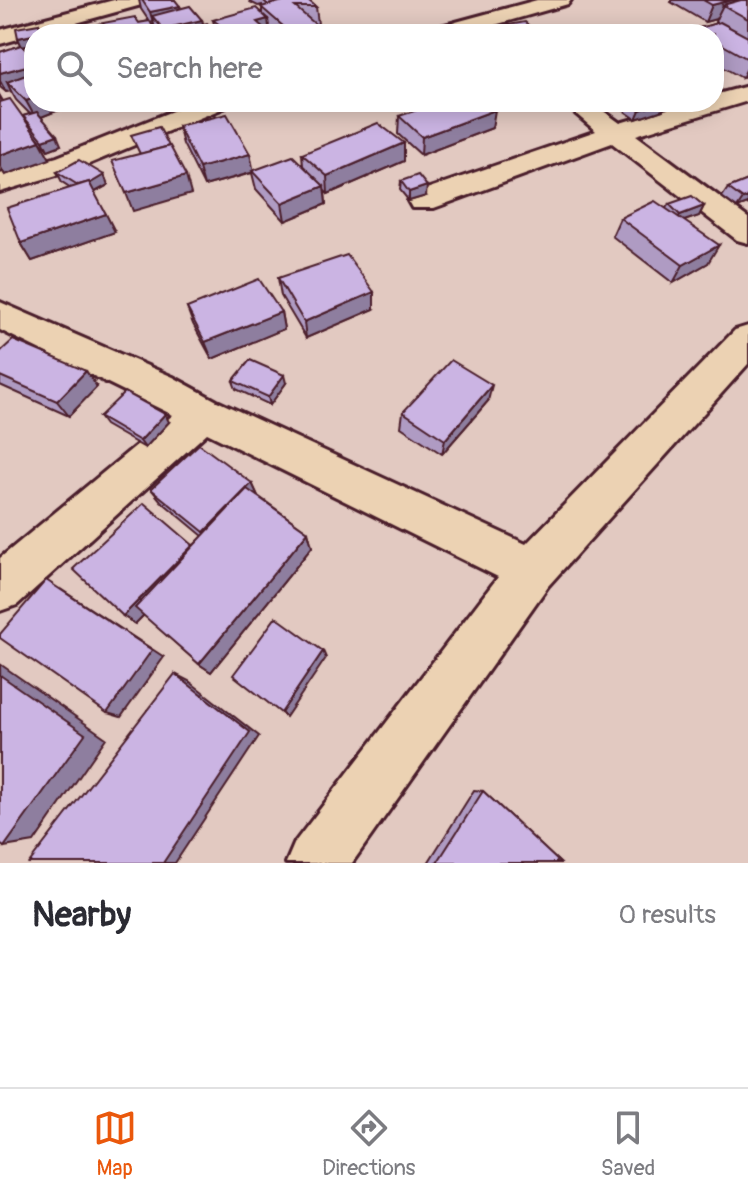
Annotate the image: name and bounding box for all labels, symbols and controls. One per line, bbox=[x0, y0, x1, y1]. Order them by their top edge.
search box bbox=[24, 24, 724, 112]
icon: search bbox=[52, 46, 96, 90]
text: Search here bbox=[116, 50, 263, 87]
text: Nearby bbox=[32, 894, 131, 937]
text: 0 results bbox=[619, 899, 716, 931]
tab: Map bbox=[93, 1106, 137, 1182]
tab: Directions bbox=[322, 1106, 415, 1182]
tab: Saved bbox=[601, 1106, 655, 1182]

